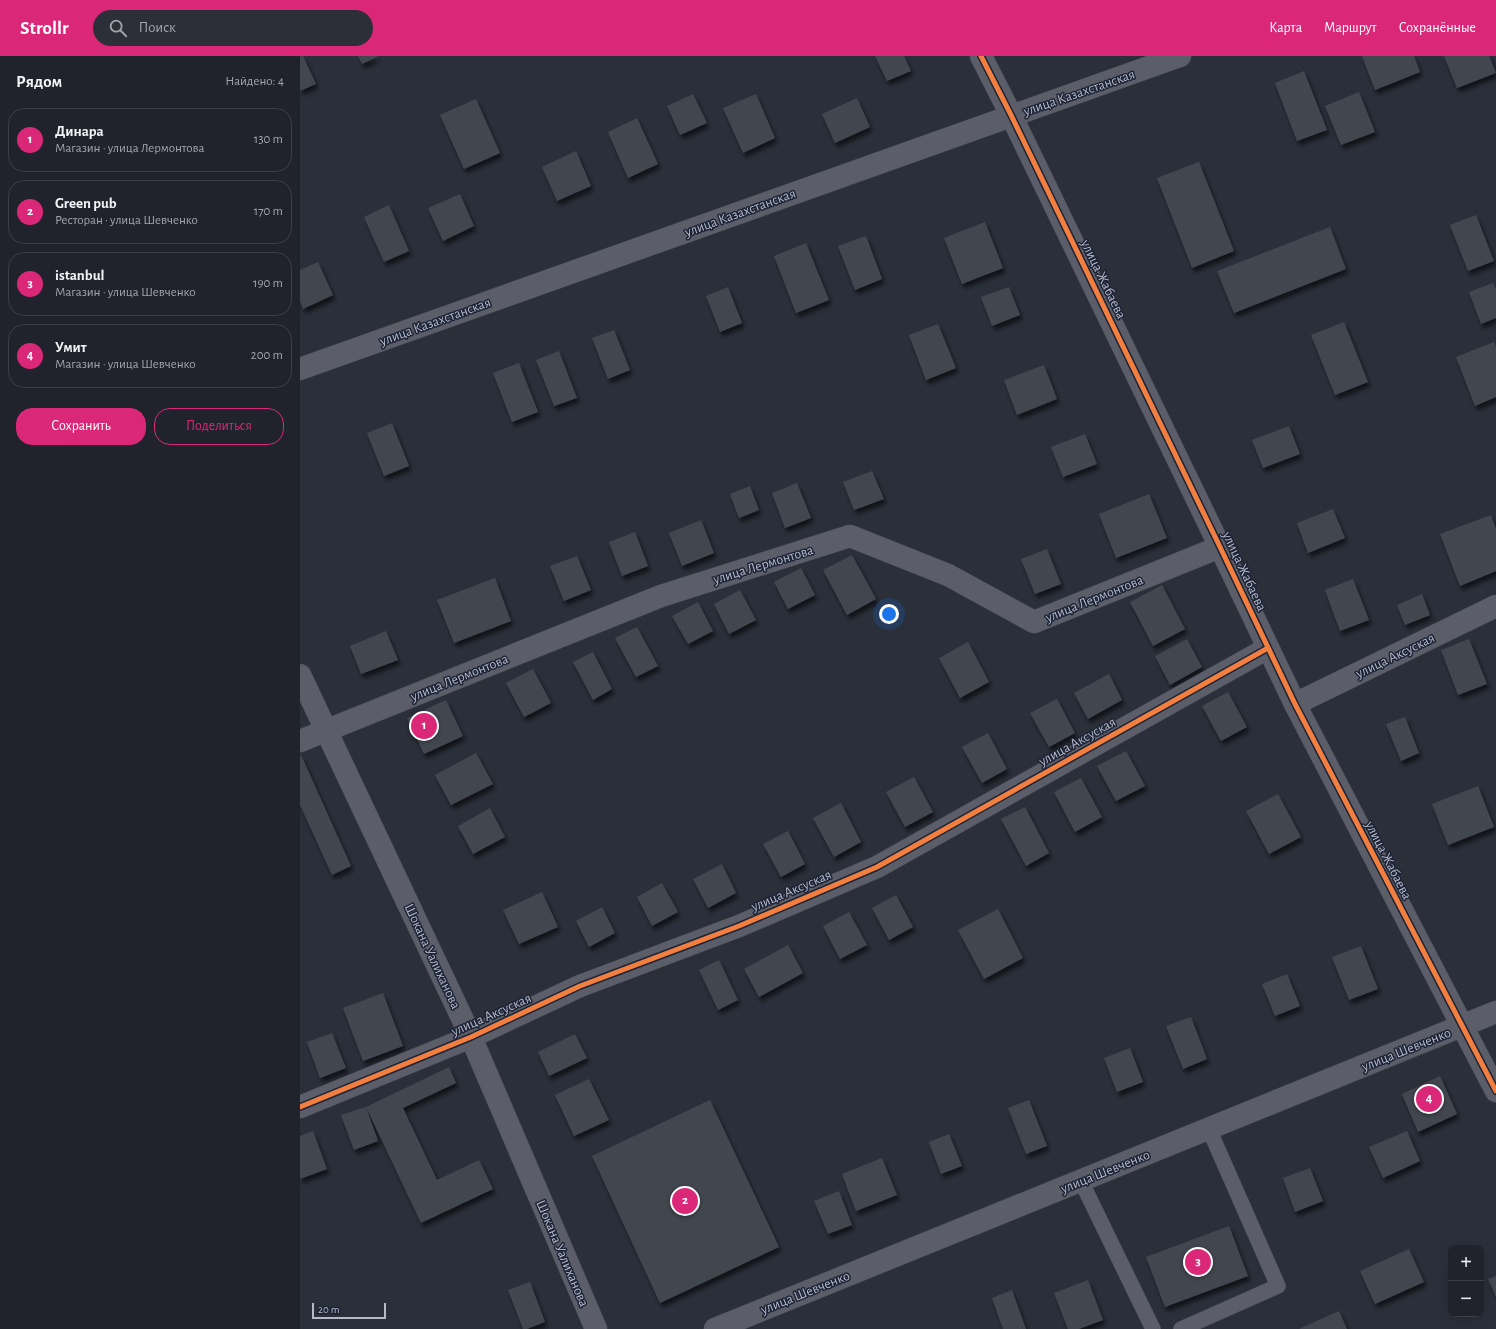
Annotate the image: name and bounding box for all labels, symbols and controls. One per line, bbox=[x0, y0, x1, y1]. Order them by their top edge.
search box bbox=[93, 10, 373, 46]
icon: search bbox=[107, 17, 129, 39]
text: Strollr bbox=[20, 19, 69, 38]
text: Поиск bbox=[139, 20, 176, 35]
text: Карта bbox=[1269, 21, 1302, 35]
text: Маршрут bbox=[1324, 21, 1377, 35]
text: Сохранённые bbox=[1399, 21, 1476, 35]
street label: улица Казахстанская bbox=[1021, 67, 1137, 119]
text: Рядом bbox=[16, 73, 62, 90]
text: Найдено: 4 bbox=[225, 75, 284, 88]
text: Динара bbox=[55, 124, 104, 139]
text: 1 bbox=[28, 133, 32, 146]
text: 130 m bbox=[254, 133, 283, 146]
text: Магазин · улица Лермонтова bbox=[55, 142, 204, 155]
street label: улица Казахстанская bbox=[682, 186, 798, 240]
text: Green pub bbox=[55, 196, 117, 211]
text: 2 bbox=[27, 205, 33, 218]
text: 170 m bbox=[254, 205, 283, 218]
text: Ресторан · улица Шевченко bbox=[55, 214, 198, 227]
street label: улица Жабаева bbox=[1078, 237, 1129, 322]
text: istanbul bbox=[55, 268, 104, 283]
text: 3 bbox=[27, 277, 33, 290]
text: 190 m bbox=[253, 277, 283, 290]
text: Магазин · улица Шевченко bbox=[55, 286, 196, 299]
street label: улица Казахстанская bbox=[377, 295, 493, 349]
text: Умит bbox=[55, 340, 87, 355]
text: 4 bbox=[27, 349, 33, 362]
text: 200 m bbox=[251, 349, 283, 362]
text: Магазин · улица Шевченко bbox=[55, 358, 196, 371]
button: Сохранить bbox=[16, 408, 146, 445]
button: Поделиться bbox=[154, 408, 284, 445]
street label: улица Жабаева bbox=[1219, 529, 1269, 614]
street label: улица Лермонтова bbox=[711, 543, 816, 587]
street label: улица Лермонтова bbox=[1043, 573, 1146, 625]
your location bbox=[879, 604, 899, 624]
street label: улица Аксуская bbox=[1353, 631, 1437, 681]
street label: улица Лермонтова bbox=[408, 652, 511, 704]
pin: 1 bbox=[411, 711, 437, 741]
street label: улица Аксуская bbox=[1036, 715, 1118, 769]
street label: улица Жабаева bbox=[1362, 818, 1414, 902]
street label: улица Аксуская bbox=[748, 868, 834, 915]
street label: Шокана Уалиханова bbox=[402, 902, 463, 1012]
street label: улица Аксуская bbox=[448, 991, 533, 1039]
street label: улица Шевченко bbox=[1359, 1026, 1453, 1075]
pin: 4 bbox=[1416, 1084, 1442, 1114]
street label: улица Шевченко bbox=[1058, 1148, 1152, 1197]
pin: 2 bbox=[672, 1186, 698, 1216]
street label: Шокана Уалиханова bbox=[533, 1198, 591, 1309]
map controls bbox=[1448, 1245, 1484, 1317]
button: + bbox=[1448, 1245, 1484, 1281]
pin: 3 bbox=[1185, 1247, 1211, 1277]
street label: улица Шевченко bbox=[758, 1269, 852, 1318]
button: − bbox=[1448, 1281, 1484, 1317]
scale bar bbox=[312, 1301, 386, 1320]
text: 20 m bbox=[318, 1304, 339, 1315]

